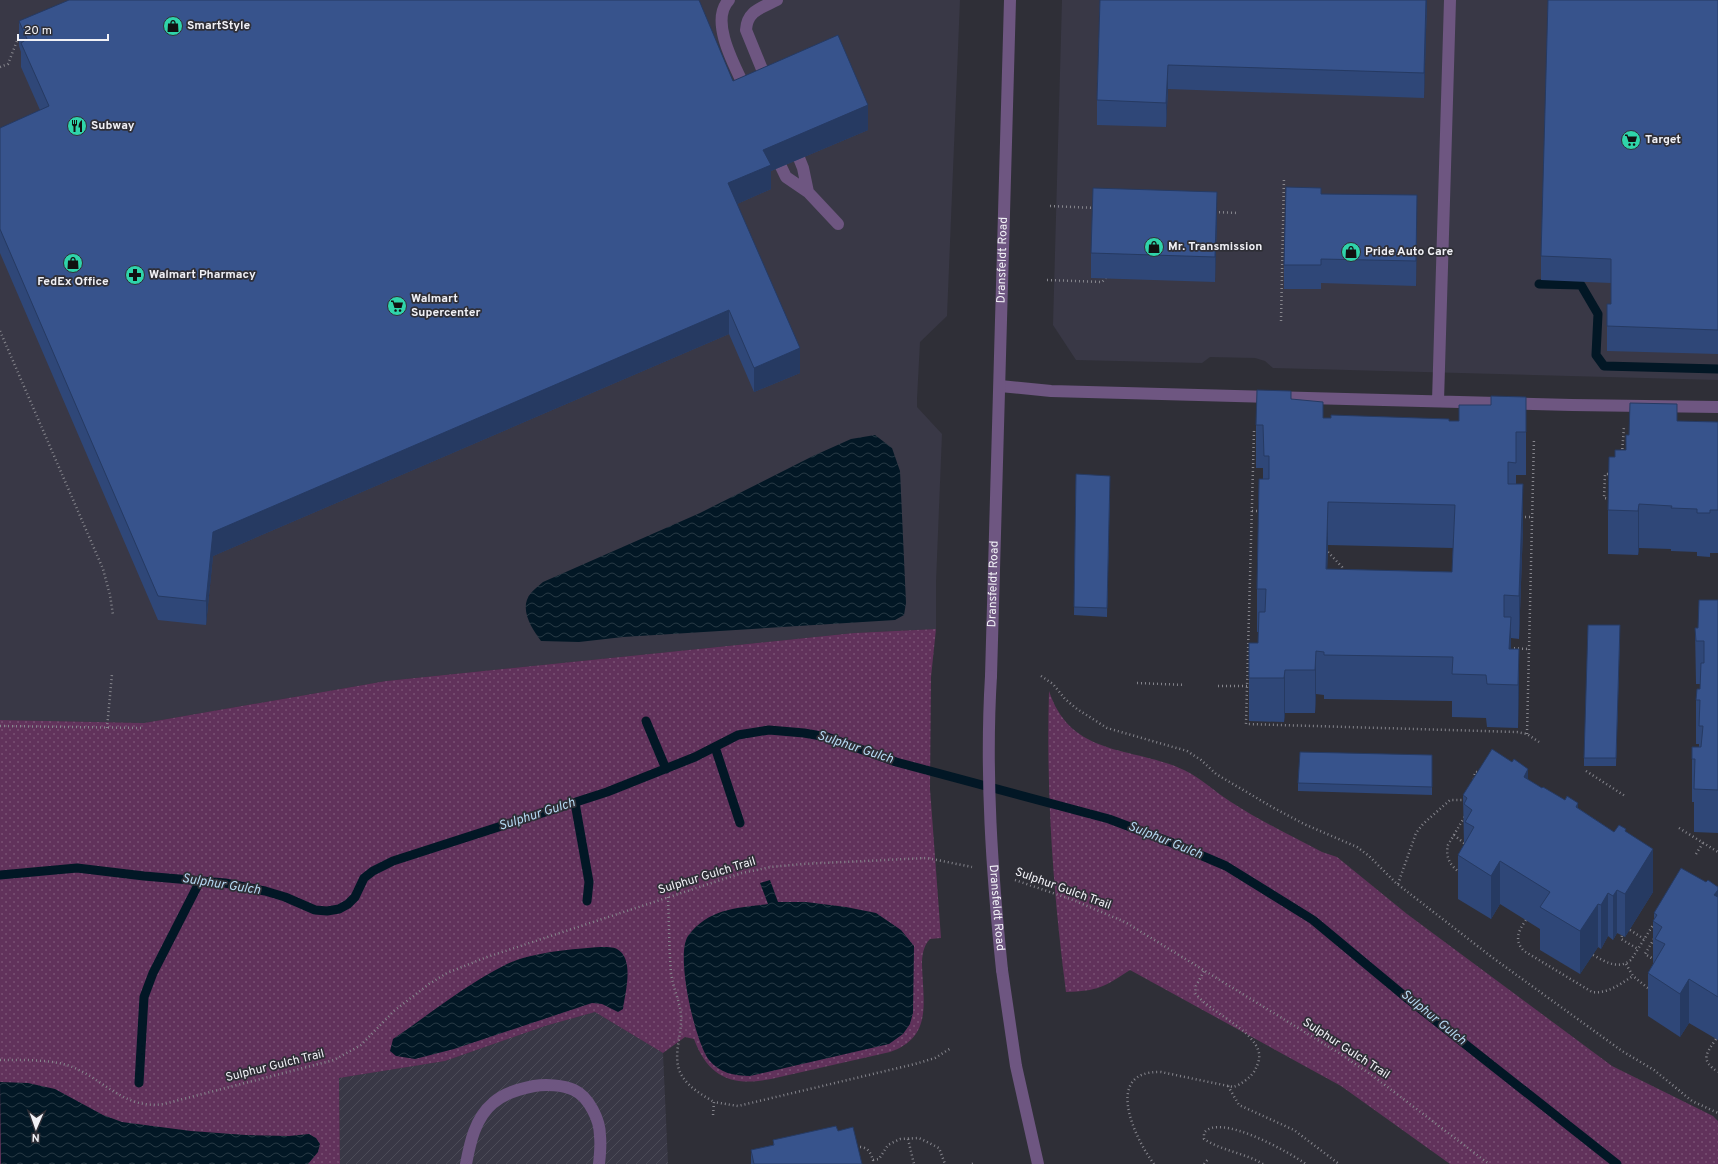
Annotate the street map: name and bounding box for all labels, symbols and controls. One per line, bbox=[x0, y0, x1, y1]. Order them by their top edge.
shop icon: SmartStyle bbox=[162, 15, 184, 37]
scale bar bbox=[18, 16, 108, 42]
place label: SmartStyle bbox=[187, 18, 250, 34]
text: 20 m bbox=[24, 23, 52, 39]
restaurant icon: Subway bbox=[66, 115, 88, 137]
place label: Subway bbox=[91, 118, 135, 134]
supermarket icon: Target bbox=[1620, 129, 1642, 151]
place label: Target bbox=[1645, 132, 1681, 148]
street label: Dransfeldt Road bbox=[993, 217, 1012, 304]
shop icon: Mr. Transmission bbox=[1143, 236, 1165, 258]
place label: Mr. Transmission bbox=[1168, 239, 1262, 255]
shop icon: Pride Auto Care bbox=[1340, 241, 1362, 263]
place label: Pride Auto Care bbox=[1365, 244, 1453, 260]
shop icon: FedEx Office bbox=[62, 252, 84, 274]
pharmacy icon: Walmart Pharmacy bbox=[124, 264, 146, 286]
place label: Walmart Pharmacy bbox=[149, 267, 256, 283]
place label: FedEx Office bbox=[37, 274, 109, 290]
place label: Walmart Supercenter bbox=[411, 291, 480, 321]
supermarket icon: Walmart Supercenter bbox=[386, 295, 408, 317]
street label: Dransfeldt Road bbox=[984, 540, 1003, 628]
water label: Sulphur Gulch bbox=[815, 728, 895, 768]
water label: Sulphur Gulch bbox=[497, 795, 577, 835]
water label: Sulphur Gulch bbox=[1125, 819, 1205, 863]
street label: Sulphur Gulch Trail bbox=[656, 854, 758, 898]
street label: Dransfeldt Road bbox=[985, 864, 1008, 952]
street label: Sulphur Gulch Trail bbox=[1013, 864, 1113, 914]
water label: Sulphur Gulch bbox=[181, 871, 261, 899]
water label: Sulphur Gulch bbox=[1397, 987, 1469, 1049]
street label: Sulphur Gulch Trail bbox=[1299, 1015, 1393, 1083]
street label: Sulphur Gulch Trail bbox=[224, 1046, 326, 1086]
north arrow bbox=[16, 1108, 56, 1148]
text: N bbox=[31, 1130, 40, 1144]

